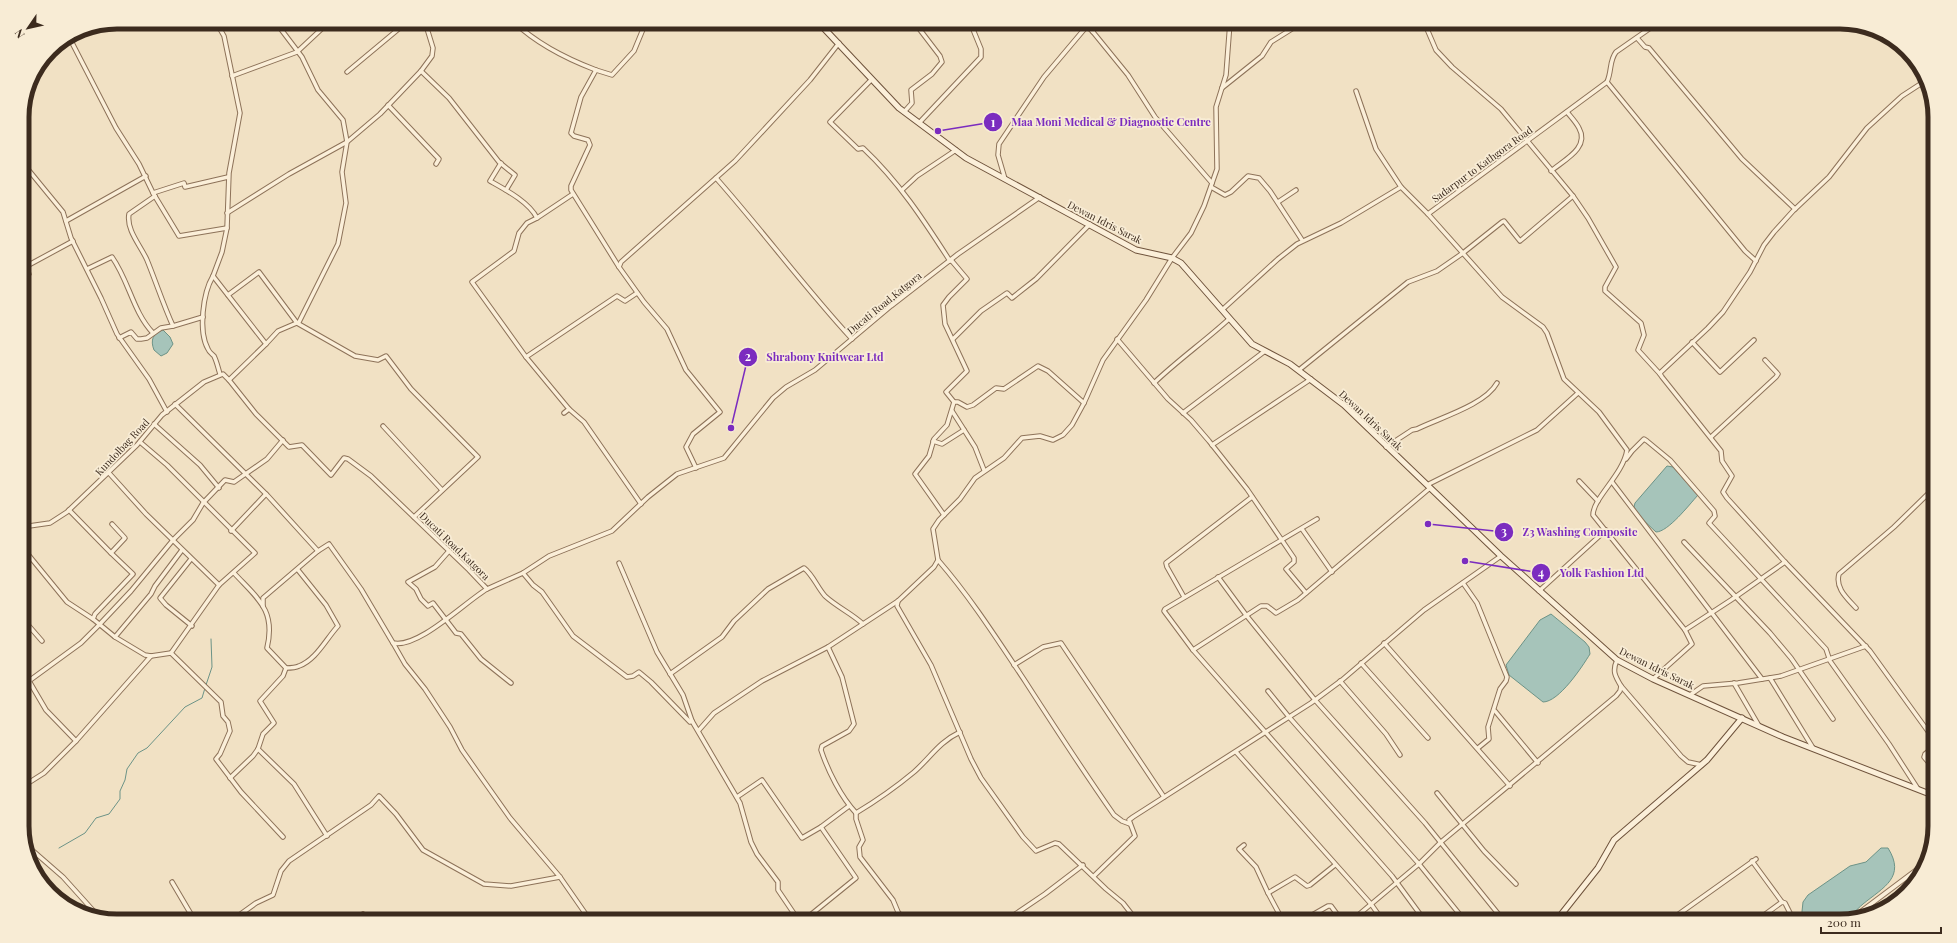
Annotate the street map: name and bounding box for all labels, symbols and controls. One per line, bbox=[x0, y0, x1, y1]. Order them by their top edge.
north arrow bbox=[8, 8, 48, 48]
text: N bbox=[11, 26, 28, 41]
callout: Maa Moni Medical & Diagnostic Centre bbox=[983, 111, 1219, 134]
text: 1 bbox=[991, 114, 996, 130]
text: Maa Moni Medical & Diagnostic Centre bbox=[1011, 114, 1211, 129]
street label: Sadarpur to Kathgora Road bbox=[1429, 123, 1535, 205]
street label: Dewan Idris Sarak bbox=[1065, 197, 1145, 247]
street label: Ducati Road,Katgora bbox=[844, 269, 924, 337]
callout: Shrabony Knitwear Ltd bbox=[738, 346, 892, 369]
text: 2 bbox=[745, 348, 751, 364]
text: Shrabony Knitwear Ltd bbox=[766, 349, 884, 364]
street label: Dewan Idris Sarak bbox=[1336, 387, 1406, 453]
street label: Kundolbag Road bbox=[92, 415, 152, 479]
street label: Ducati Road,Katgora bbox=[417, 509, 493, 583]
callout: Z3 Washing Composite bbox=[1494, 520, 1645, 543]
text: 3 bbox=[1501, 523, 1507, 539]
text: Z3 Washing Composite bbox=[1523, 524, 1638, 539]
callout: Yolk Fashion Ltd bbox=[1531, 562, 1652, 585]
text: 4 bbox=[1538, 564, 1544, 580]
text: Yolk Fashion Ltd bbox=[1559, 565, 1645, 580]
street label: Dewan Idris Sarak bbox=[1617, 644, 1697, 692]
scale bar bbox=[1821, 909, 1941, 935]
text: 200 m bbox=[1827, 914, 1861, 930]

